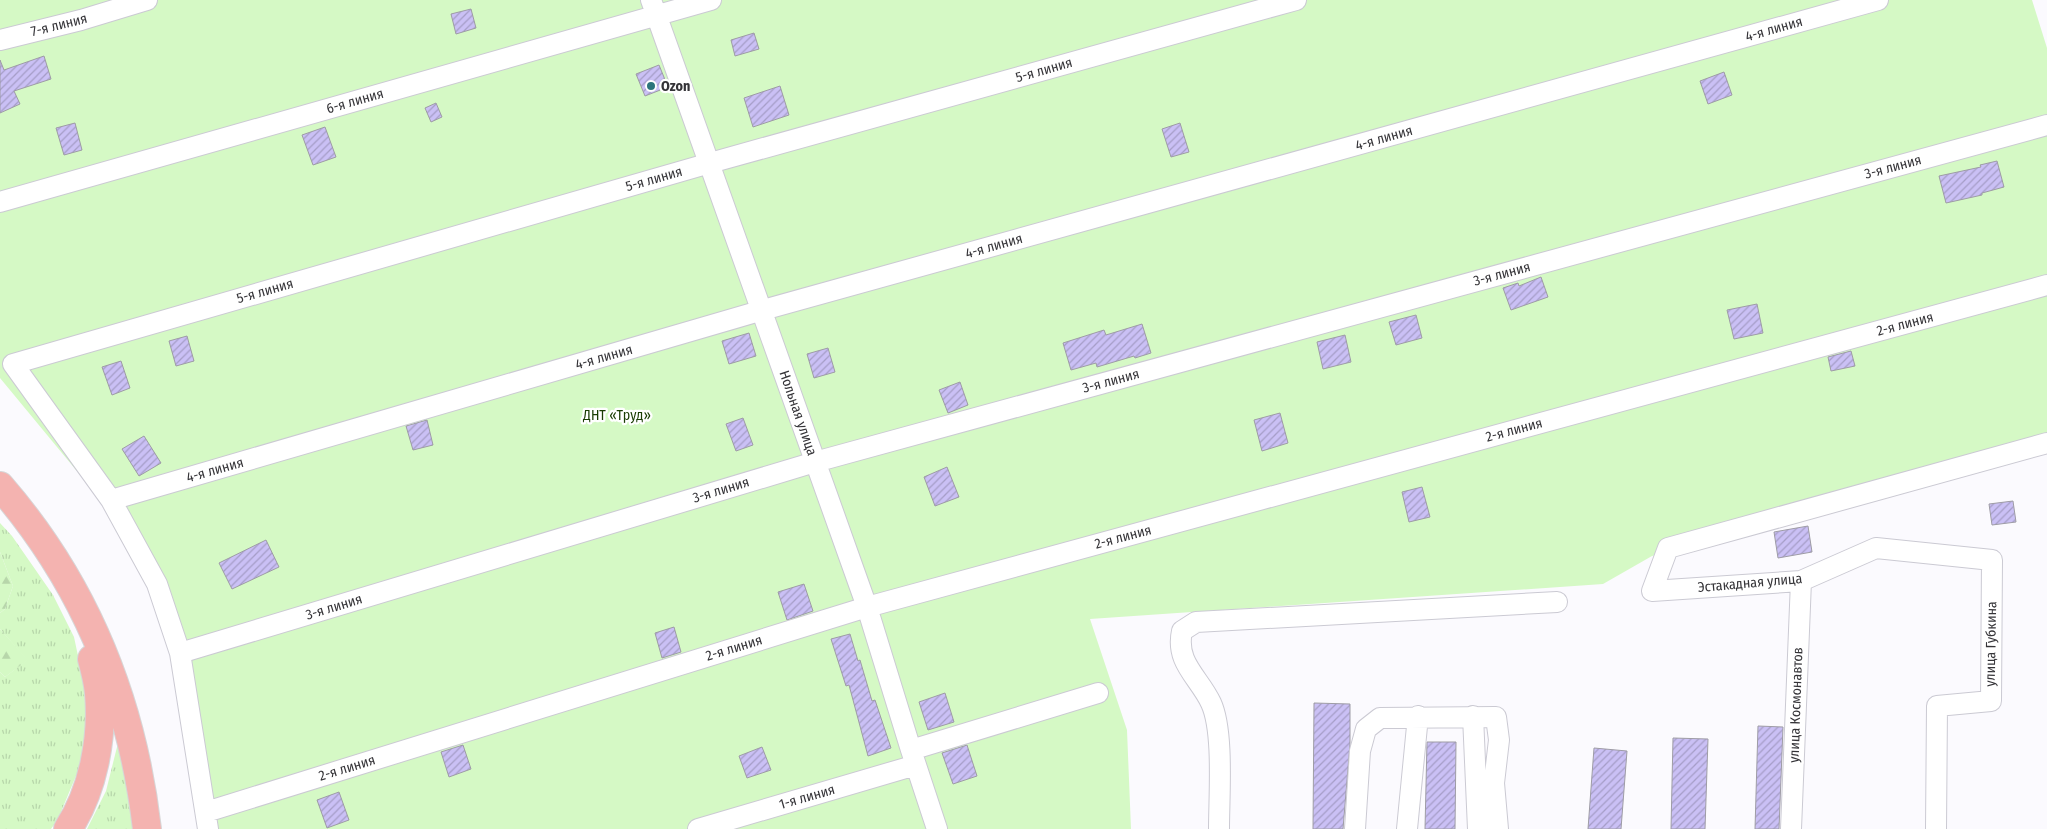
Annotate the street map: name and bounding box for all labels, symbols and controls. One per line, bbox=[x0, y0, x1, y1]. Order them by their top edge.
street label: 7-я линия bbox=[29, 10, 89, 40]
street label: 4-я линия bbox=[1743, 13, 1805, 45]
street label: 5-я линия bbox=[1014, 54, 1074, 86]
place label: Ozon bbox=[661, 78, 690, 95]
marker: Ozon bbox=[645, 80, 657, 92]
street label: 6-я линия bbox=[324, 85, 386, 117]
street label: 4-я линия bbox=[1353, 122, 1415, 154]
street label: 3-я линия bbox=[1863, 151, 1923, 183]
street label: 5-я линия bbox=[624, 163, 684, 195]
street label: 4-я линия bbox=[963, 230, 1025, 262]
street label: 3-я линия bbox=[1472, 258, 1532, 290]
street label: 5-я линия bbox=[235, 275, 295, 307]
street label: 2-я линия bbox=[1875, 308, 1935, 340]
street label: 4-я линия bbox=[573, 341, 635, 373]
street label: 3-я линия bbox=[1081, 365, 1141, 397]
street label: Нольная улица bbox=[775, 368, 821, 458]
park label: ДНТ «Труд» bbox=[582, 407, 651, 424]
street label: 2-я линия bbox=[1484, 414, 1544, 446]
street label: 4-я линия bbox=[184, 454, 246, 486]
street label: 3-я линия bbox=[691, 473, 751, 507]
street label: 2-я линия bbox=[1093, 521, 1153, 553]
street label: Эстакадная улица bbox=[1697, 570, 1803, 596]
street label: 3-я линия bbox=[304, 590, 364, 624]
street label: улица Губкина bbox=[1982, 601, 2000, 687]
street label: 2-я линия bbox=[704, 631, 764, 665]
street label: улица Космонавтов bbox=[1785, 647, 1807, 763]
street label: 2-я линия bbox=[317, 751, 377, 785]
street label: 1-я линия bbox=[777, 781, 837, 813]

